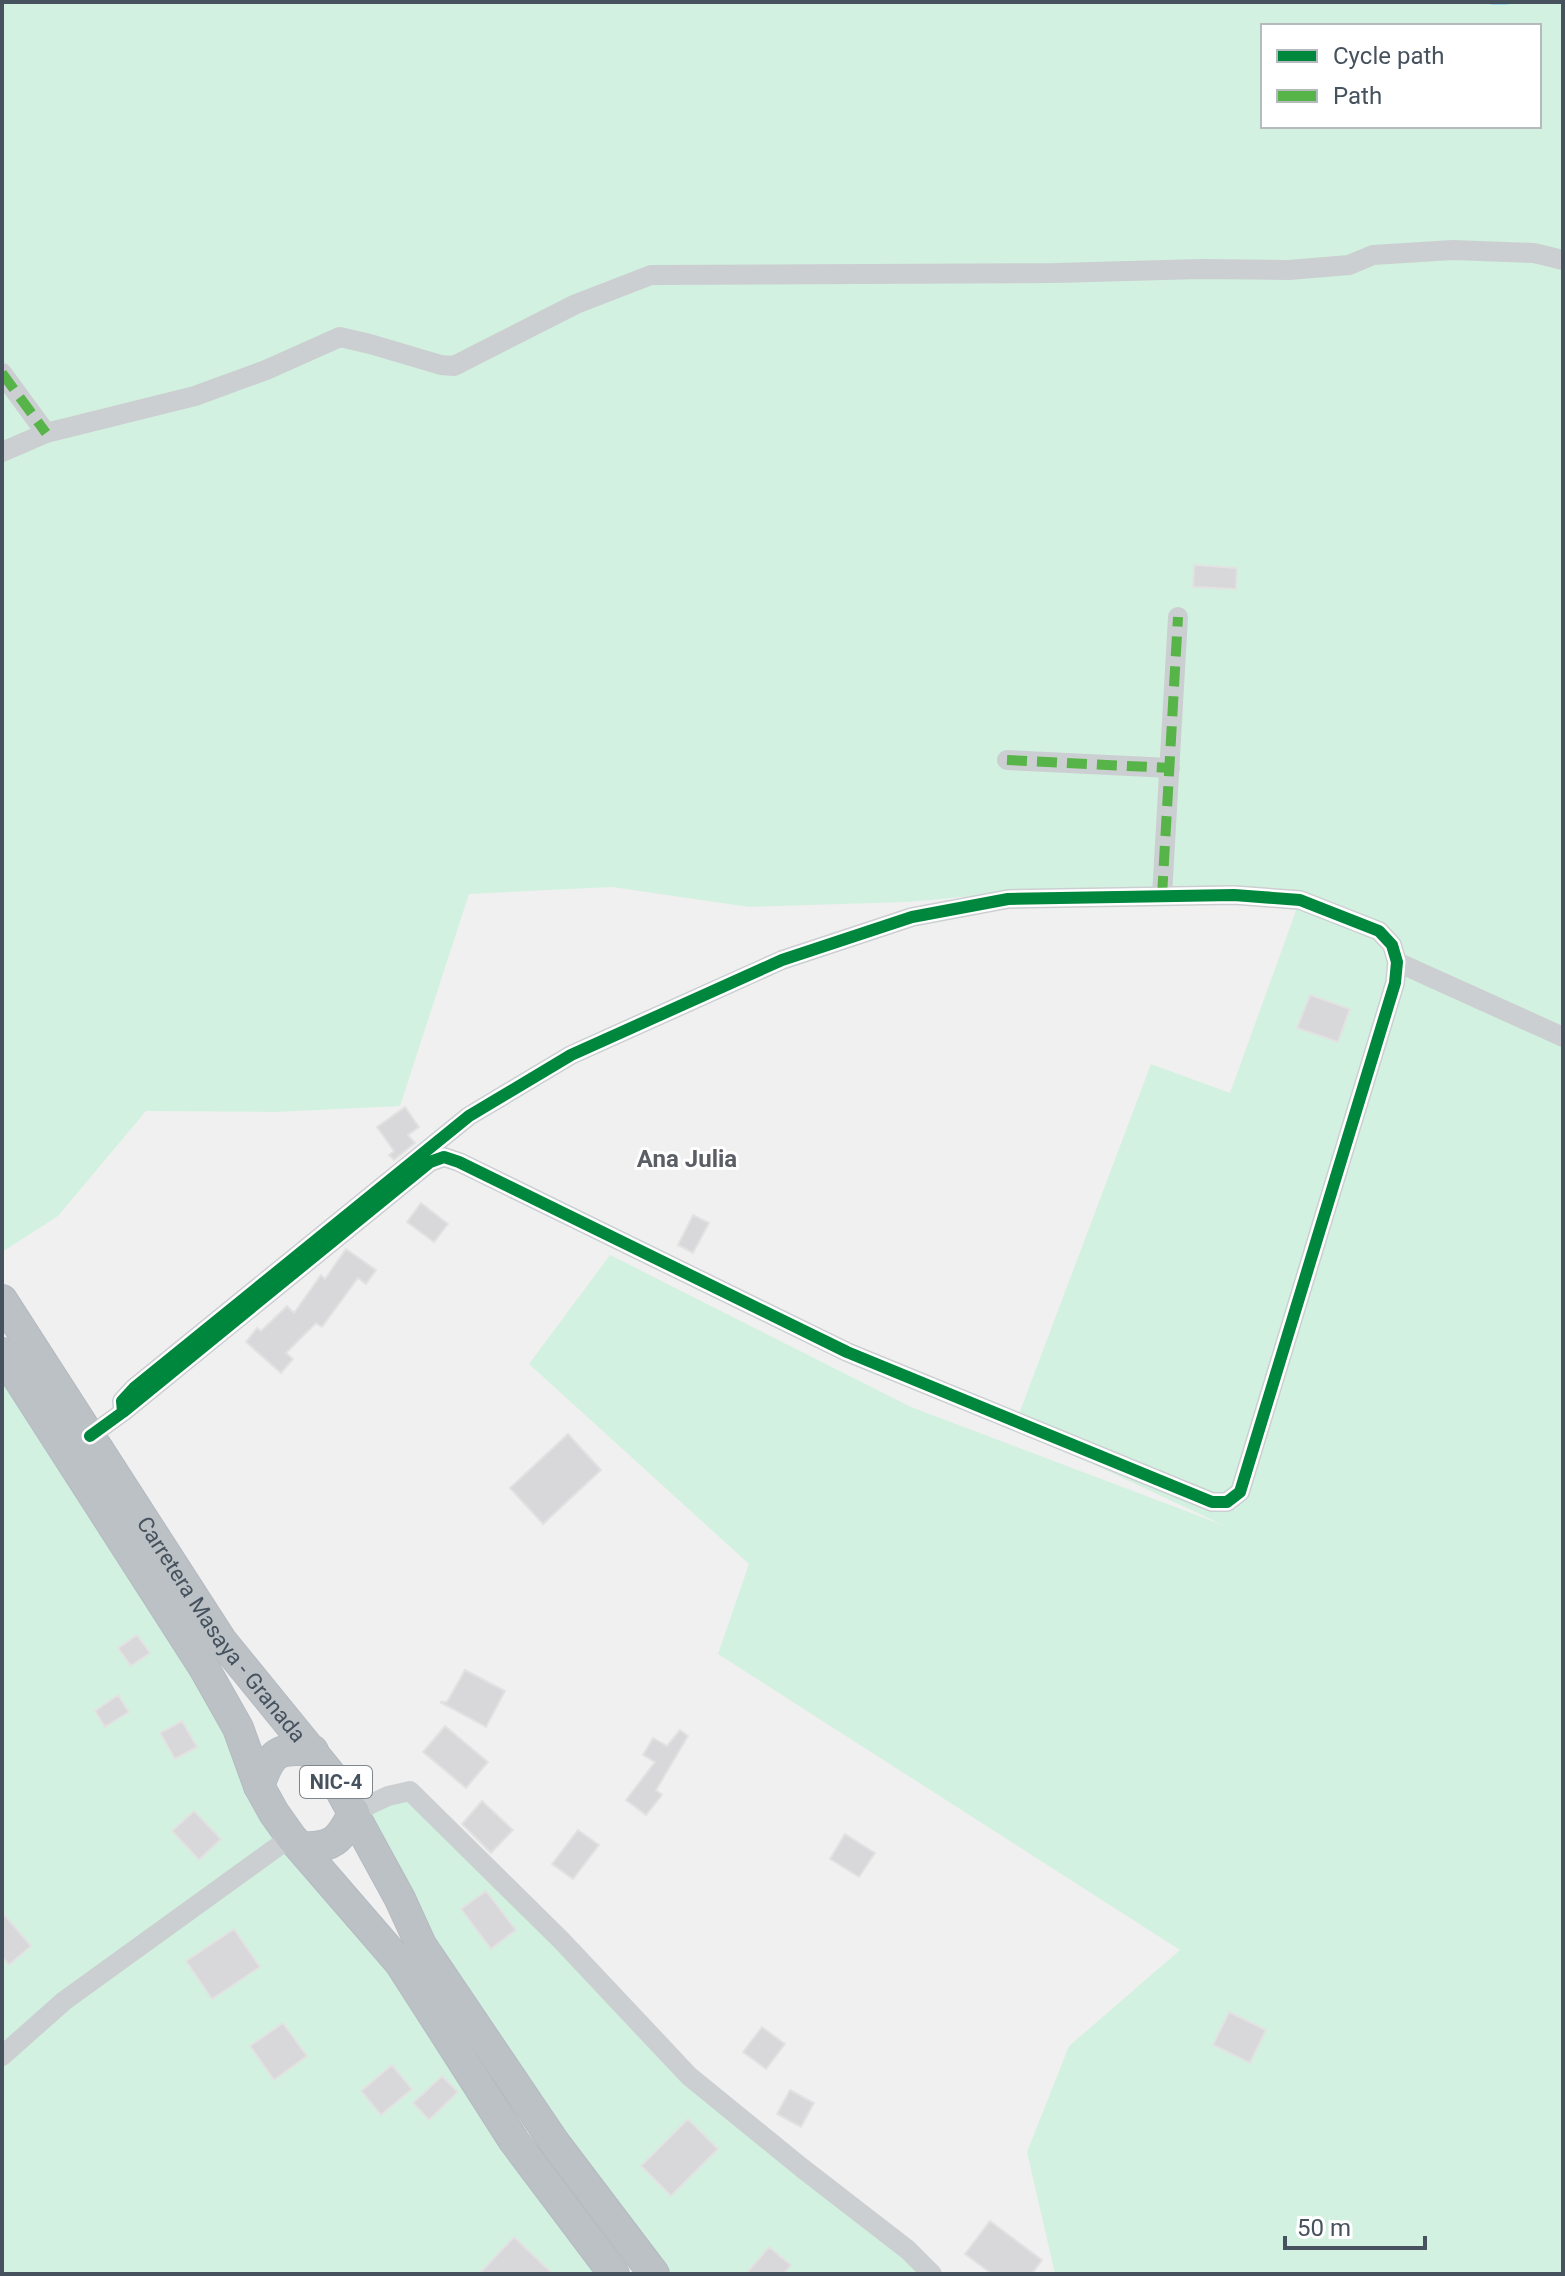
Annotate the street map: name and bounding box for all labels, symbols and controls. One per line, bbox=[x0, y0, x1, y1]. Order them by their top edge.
legend bbox=[1261, 24, 1541, 128]
text: Cycle path bbox=[1333, 42, 1445, 70]
text: Path bbox=[1333, 82, 1382, 110]
district label: Ana Julia bbox=[637, 1145, 737, 1173]
street label: Carretera Masaya - Granada bbox=[132, 1512, 311, 1747]
road number: NIC-4 bbox=[300, 1766, 372, 1798]
scale bar bbox=[1285, 2200, 1425, 2250]
text: 50 m bbox=[1297, 2214, 1351, 2242]

